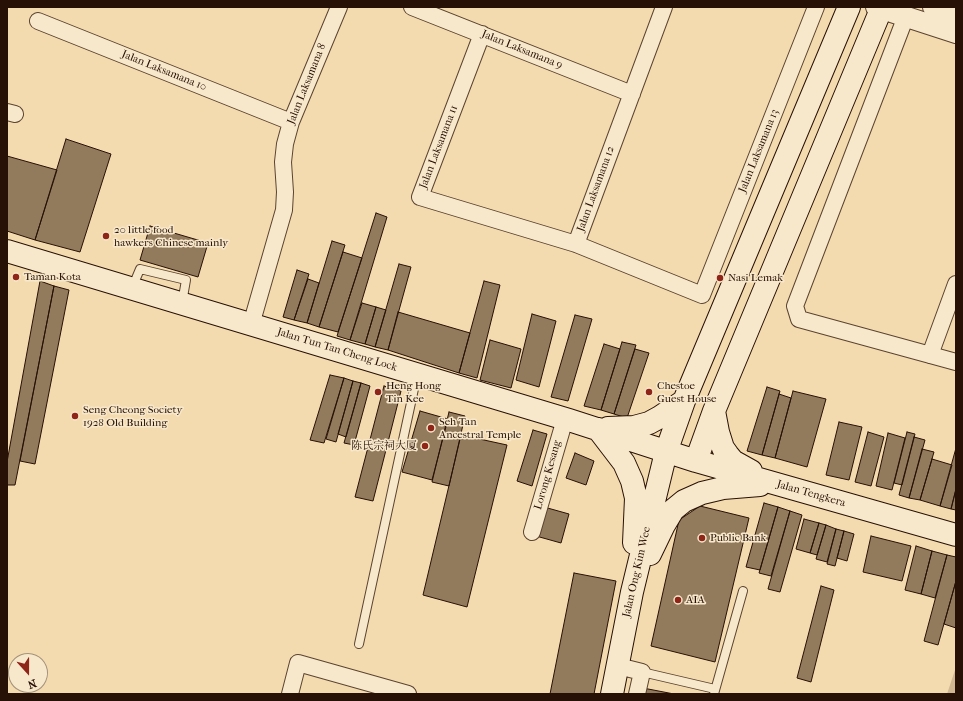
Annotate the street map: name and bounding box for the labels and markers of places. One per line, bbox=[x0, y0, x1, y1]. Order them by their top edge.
place label: 20 little food hawkers Chinese mainly bbox=[114, 223, 228, 249]
marker: 20 little food hawkers Chinese mainly bbox=[101, 231, 111, 241]
place label: Taman Kota bbox=[24, 270, 81, 284]
place label: Nasi Lemak bbox=[728, 271, 783, 285]
marker: Taman Kota bbox=[11, 272, 21, 282]
marker: Nasi Lemak bbox=[715, 273, 725, 283]
place label: Heng Hong Tin Kee bbox=[386, 379, 441, 405]
place label: Chestoe Guest House bbox=[657, 379, 717, 405]
marker: Heng Hong Tin Kee bbox=[373, 387, 383, 397]
marker: Chestoe Guest House bbox=[644, 387, 654, 397]
place label: Seng Cheong Society 1928 Old Building bbox=[83, 403, 182, 429]
marker: Seng Cheong Society 1928 Old Building bbox=[70, 411, 80, 421]
place label: Seh Tan Ancestral Temple bbox=[439, 415, 521, 441]
marker: Seh Tan Ancestral Temple bbox=[426, 423, 436, 433]
place label: 陈氏宗祠大厦 bbox=[351, 439, 417, 453]
marker: 陈氏宗祠大厦 bbox=[420, 441, 430, 451]
place label: Public Bank bbox=[710, 531, 766, 545]
marker: Public Bank bbox=[697, 533, 707, 543]
place label: AIA bbox=[686, 593, 705, 607]
marker: AIA bbox=[673, 595, 683, 605]

